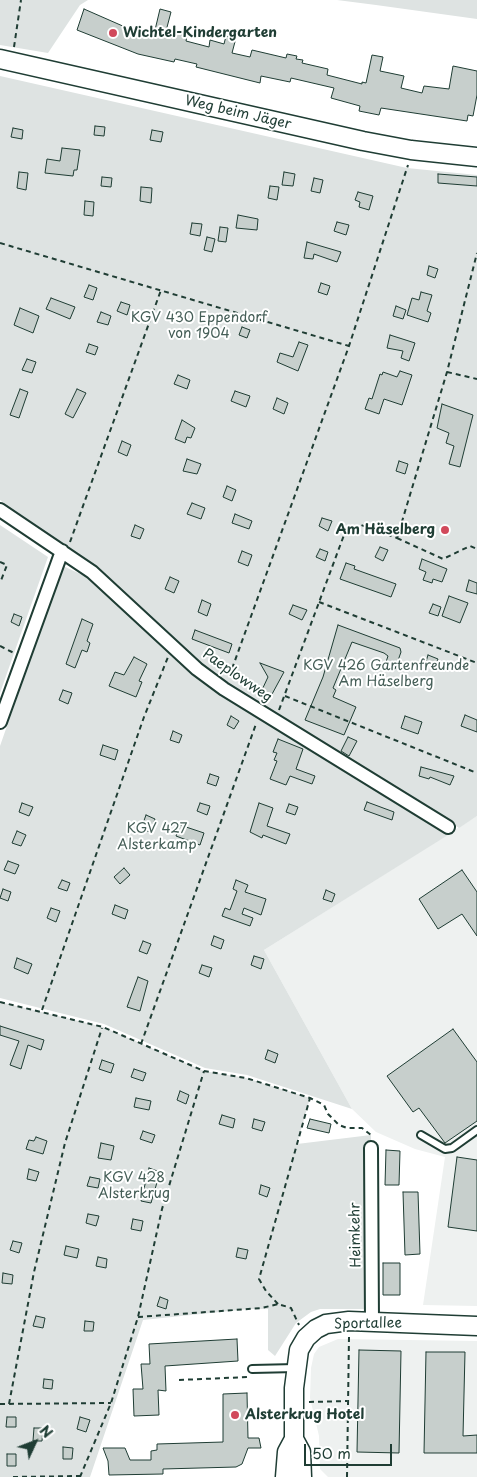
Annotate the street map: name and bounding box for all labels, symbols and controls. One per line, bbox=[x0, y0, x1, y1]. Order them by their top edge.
place label: Wichtel-Kindergarten bbox=[123, 25, 277, 41]
marker: Wichtel-Kindergarten bbox=[107, 27, 119, 39]
street label: Weg beim Jäger bbox=[183, 93, 293, 133]
park label: KGV 430 Eppendorf von 1904 bbox=[131, 310, 267, 342]
place label: Am Häselberg bbox=[336, 522, 435, 538]
marker: Am Häselberg bbox=[439, 524, 451, 536]
street label: Paeplowweg bbox=[199, 646, 275, 706]
park label: KGV 426 Gartenfreunde Am Häselberg bbox=[303, 658, 469, 690]
park label: KGV 427 Alsterkamp bbox=[117, 821, 197, 854]
park label: KGV 428 Alsterkrug bbox=[98, 1170, 170, 1202]
street label: Heimkehr bbox=[347, 1202, 365, 1268]
street label: Sportallee bbox=[334, 1315, 402, 1333]
place label: Alsterkrug Hotel bbox=[245, 1407, 364, 1423]
marker: Alsterkrug Hotel bbox=[229, 1409, 241, 1421]
north arrow bbox=[10, 1417, 60, 1467]
text: N bbox=[35, 1420, 58, 1443]
scale bar bbox=[307, 1434, 394, 1466]
text: 50 m bbox=[312, 1441, 351, 1464]

